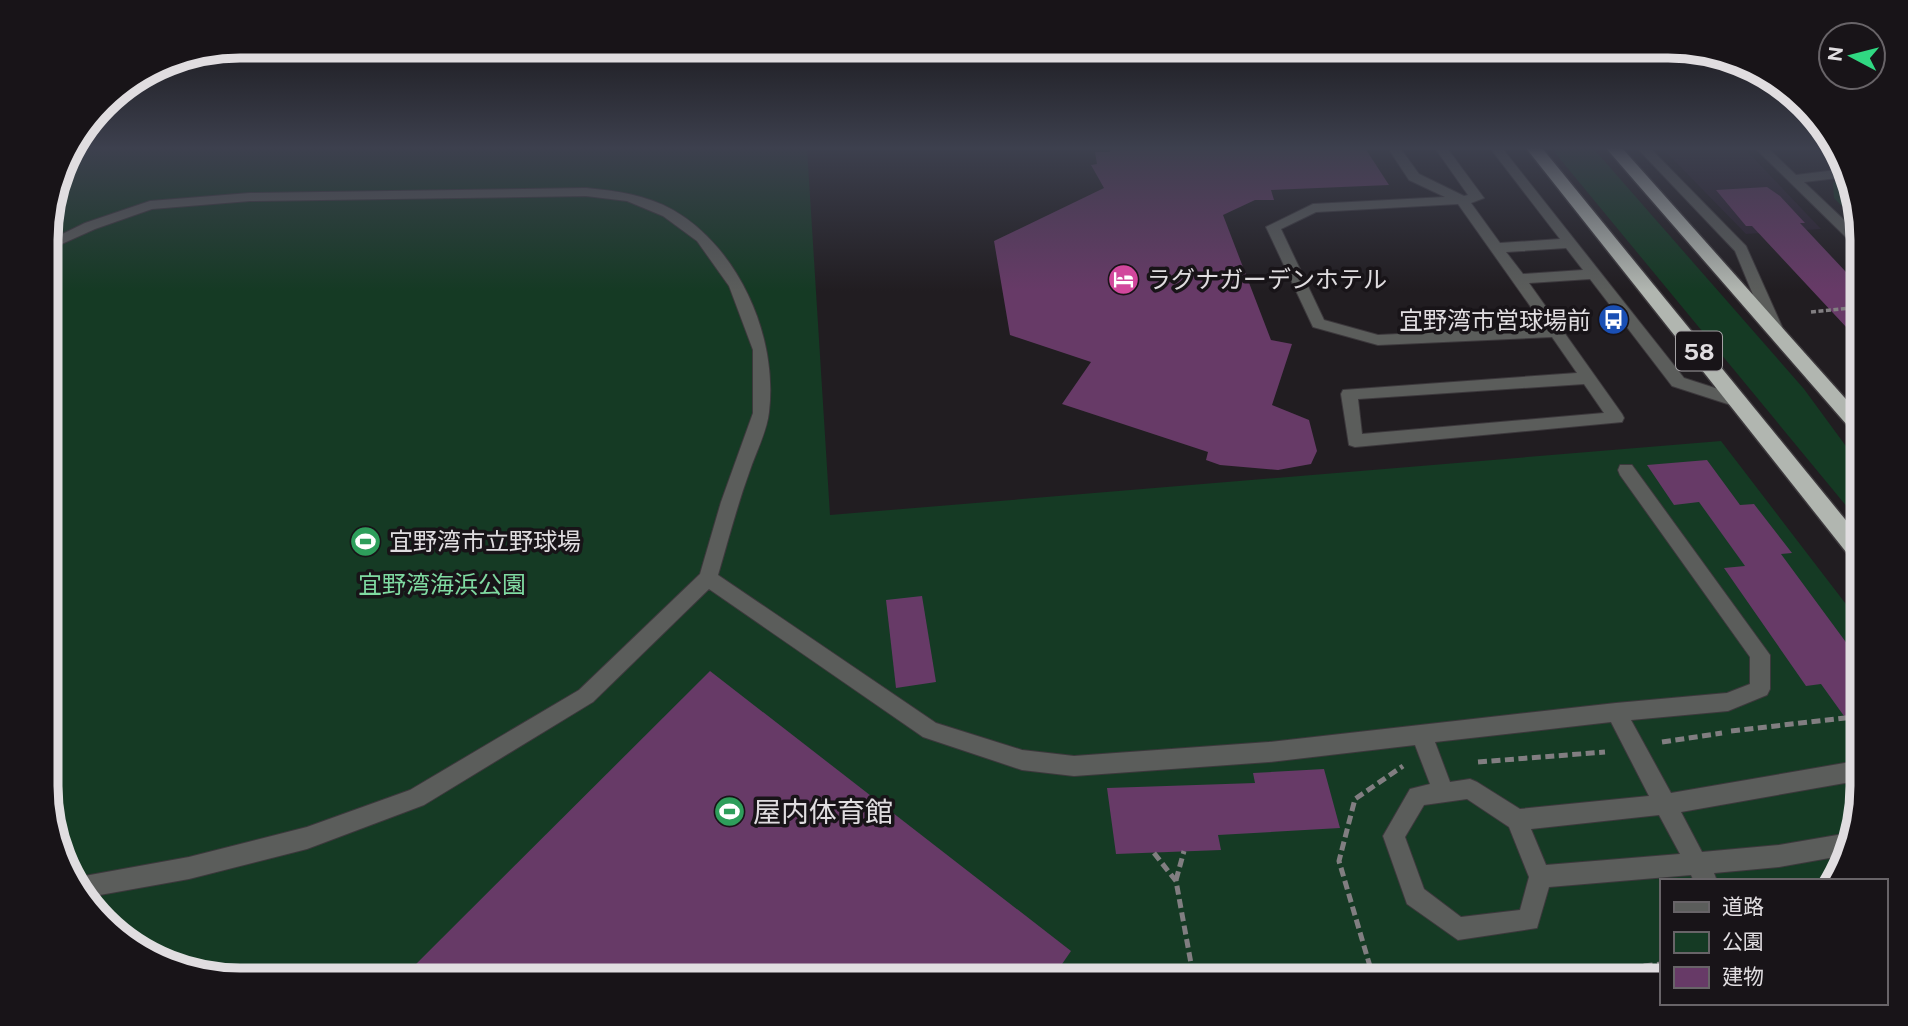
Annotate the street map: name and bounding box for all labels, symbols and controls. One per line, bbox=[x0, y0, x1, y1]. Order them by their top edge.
north arrow bbox=[1817, 21, 1887, 91]
text: N bbox=[1823, 45, 1847, 63]
hotel icon: ラグナガーデンホテル bbox=[1107, 262, 1141, 296]
place label: ラグナガーデンホテル bbox=[1147, 265, 1387, 293]
bus stop icon: 宜野湾市営球場前 bbox=[1597, 303, 1631, 337]
place label: 宜野湾市営球場前 bbox=[1399, 306, 1591, 334]
road number: 58 bbox=[1676, 332, 1722, 370]
sports icon: 宜野湾市立野球場 bbox=[349, 524, 383, 558]
place label: 宜野湾市立野球場 bbox=[389, 527, 581, 555]
park label: 宜野湾海浜公園 bbox=[358, 570, 526, 598]
sports icon: 屋内体育館 bbox=[713, 794, 747, 828]
place label: 屋内体育館 bbox=[753, 795, 893, 828]
legend bbox=[1660, 879, 1887, 1005]
text: 道路 bbox=[1722, 894, 1764, 919]
text: 公園 bbox=[1722, 929, 1764, 954]
text: 建物 bbox=[1722, 964, 1764, 989]

